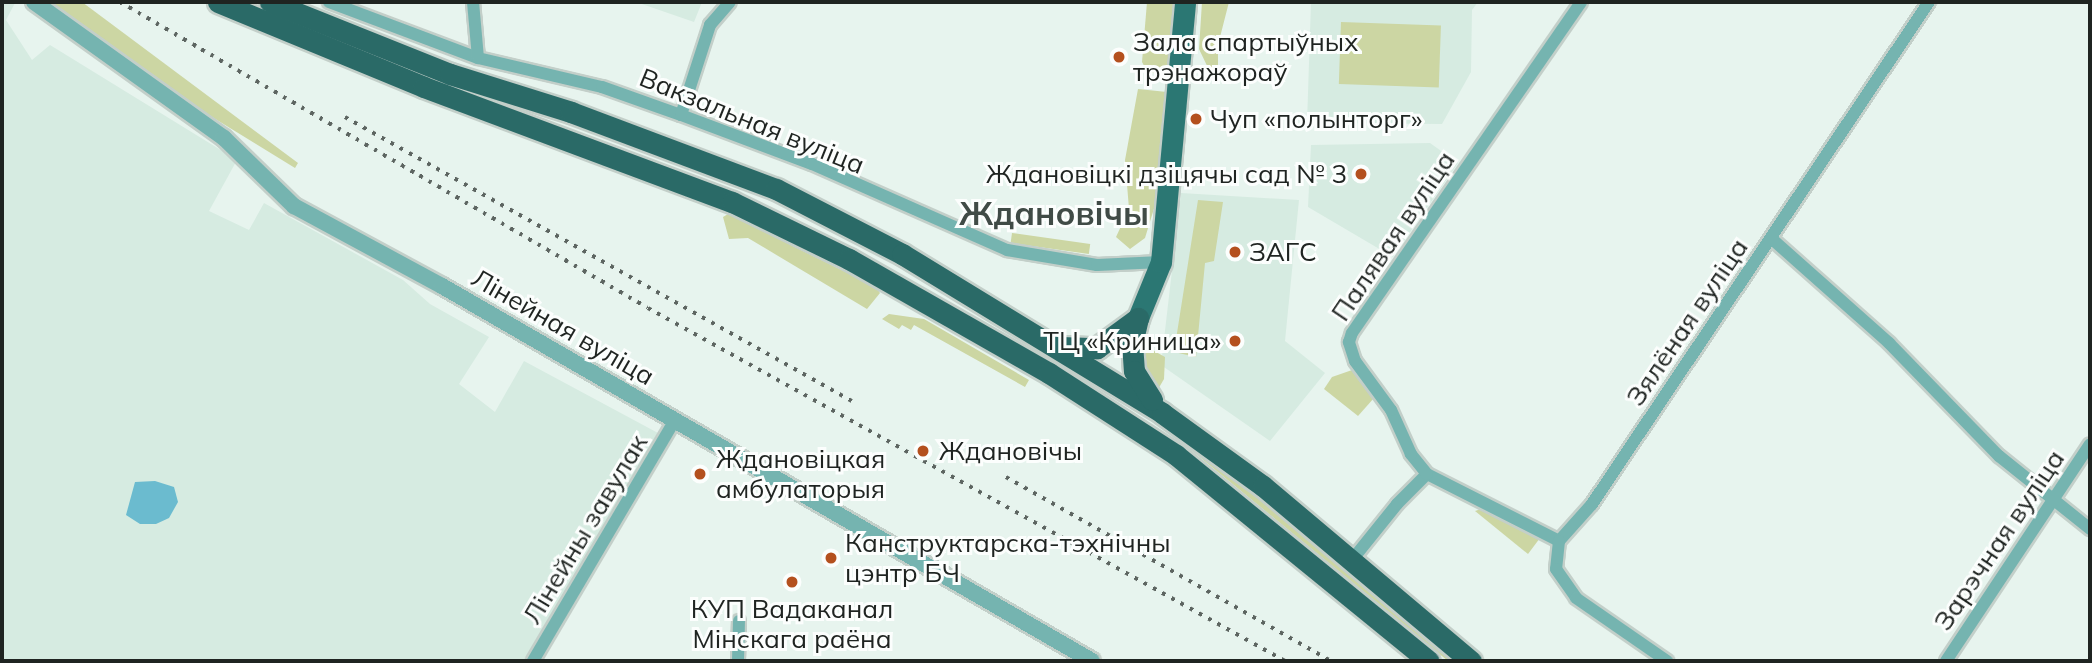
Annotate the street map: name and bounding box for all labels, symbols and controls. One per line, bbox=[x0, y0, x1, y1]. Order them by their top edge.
place label: Зала спартыўных трэнажораў bbox=[1133, 26, 1358, 88]
marker: Зала спартыўных трэнажораў bbox=[1111, 49, 1127, 65]
street label: Вакзальная вуліца bbox=[635, 62, 869, 180]
place label: Чуп «полынторг» bbox=[1210, 103, 1422, 135]
marker: Чуп «полынторг» bbox=[1188, 111, 1204, 127]
street label: Палявая вуліца bbox=[1325, 145, 1461, 327]
place label: Ждановіцкі дзіцячы сад № 3 bbox=[986, 158, 1347, 190]
marker: Ждановіцкі дзіцячы сад № 3 bbox=[1353, 166, 1369, 182]
district label: Ждановічы bbox=[959, 193, 1149, 233]
street label: Зялёная вуліца bbox=[1620, 233, 1754, 411]
place label: ЗАГС bbox=[1249, 236, 1317, 268]
marker: ЗАГС bbox=[1227, 244, 1243, 260]
street label: Лінейная вуліца bbox=[466, 262, 660, 392]
place label: ТЦ «Криница» bbox=[1043, 325, 1221, 357]
marker: ТЦ «Криница» bbox=[1227, 333, 1243, 349]
street label: Лінейны завулак bbox=[516, 429, 654, 629]
place label: Ждановічы bbox=[939, 435, 1082, 467]
marker: Ждановічы bbox=[913, 441, 933, 461]
place label: Ждановіцкая амбулаторыя bbox=[716, 443, 885, 504]
street label: Зарэчная вуліца bbox=[1927, 444, 2071, 636]
marker: Ждановіцкая амбулаторыя bbox=[690, 464, 710, 484]
place label: Канструктарска-тэхнічны цэнтр БЧ bbox=[845, 527, 1171, 588]
marker: Канструктарска-тэхнічны цэнтр БЧ bbox=[823, 550, 839, 566]
marker: КУП Вадаканал Мінскага раёна bbox=[784, 574, 800, 590]
place label: КУП Вадаканал Мінскага раёна bbox=[691, 593, 893, 654]

